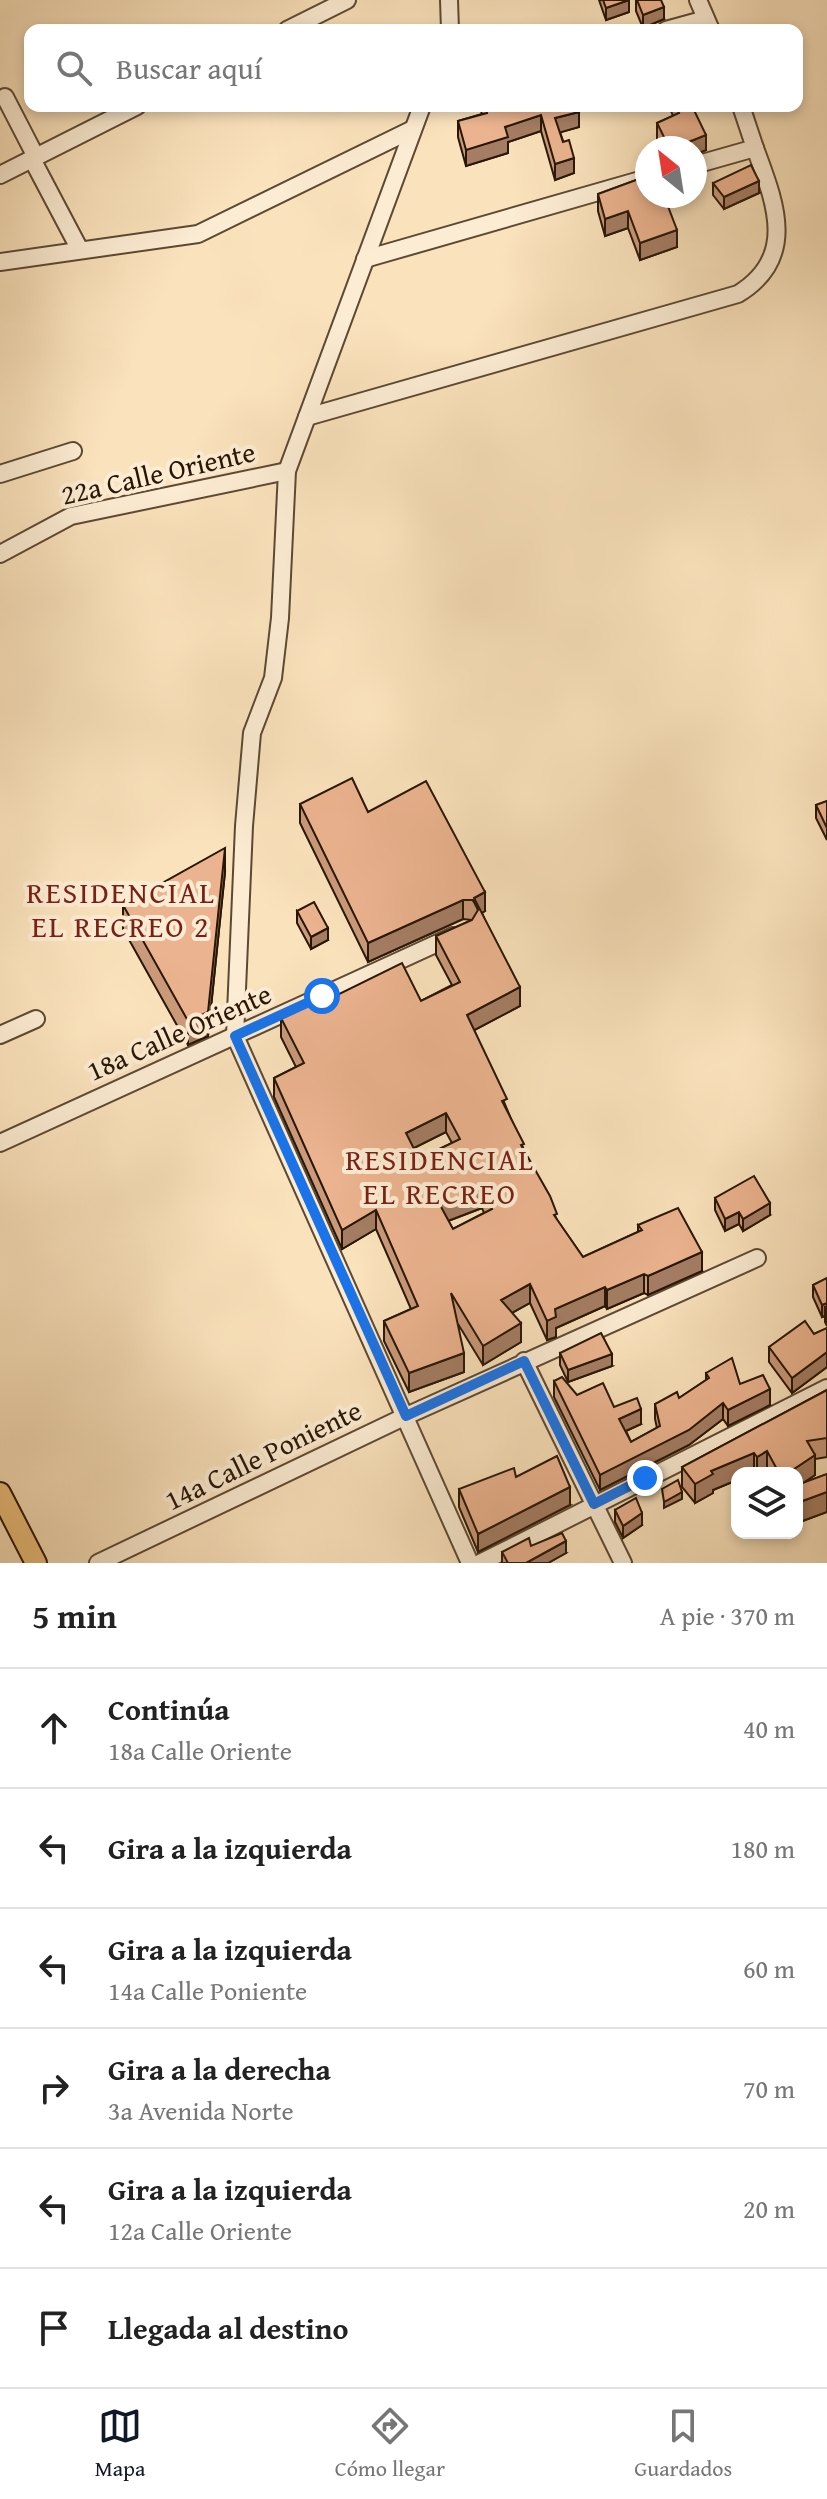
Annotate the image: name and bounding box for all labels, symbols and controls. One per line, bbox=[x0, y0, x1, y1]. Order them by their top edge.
search box bbox=[24, 24, 803, 112]
icon: search bbox=[52, 46, 96, 90]
text: Buscar aquí bbox=[116, 46, 262, 90]
north arrow bbox=[635, 136, 707, 208]
street label: 22a Calle Oriente bbox=[57, 430, 259, 515]
district label: RESIDENCIAL EL RECREO 2 bbox=[26, 870, 216, 948]
street label: 18a Calle Oriente bbox=[80, 973, 278, 1091]
route start bbox=[304, 978, 340, 1014]
district label: RESIDENCIAL EL RECREO bbox=[345, 1137, 535, 1215]
street label: 14a Calle Poniente bbox=[157, 1389, 368, 1520]
route end bbox=[627, 1460, 663, 1496]
map controls bbox=[731, 1467, 803, 1539]
button: layers bbox=[731, 1467, 803, 1539]
text: 5 min bbox=[32, 1591, 117, 1640]
text: A pie · 370 m bbox=[660, 1596, 795, 1635]
text: Continúa bbox=[108, 1687, 230, 1731]
icon: ahead bbox=[32, 1706, 76, 1750]
text: 40 m bbox=[743, 1709, 795, 1748]
text: 18a Calle Oriente bbox=[108, 1731, 292, 1770]
icon: left bbox=[32, 1826, 76, 1870]
text: Gira a la izquierda bbox=[108, 1826, 352, 1870]
text: 180 m bbox=[730, 1829, 795, 1868]
text: Gira a la izquierda bbox=[108, 1927, 352, 1971]
icon: left bbox=[32, 1946, 76, 1990]
text: 60 m bbox=[743, 1949, 795, 1988]
text: 14a Calle Poniente bbox=[108, 1971, 307, 2010]
text: Gira a la derecha bbox=[108, 2047, 331, 2091]
icon: right bbox=[32, 2066, 76, 2110]
text: 70 m bbox=[743, 2069, 795, 2108]
text: 3a Avenida Norte bbox=[108, 2091, 294, 2130]
text: Gira a la izquierda bbox=[108, 2167, 352, 2211]
icon: left bbox=[32, 2186, 76, 2230]
text: 20 m bbox=[743, 2189, 795, 2228]
text: 12a Calle Oriente bbox=[108, 2211, 292, 2250]
icon: arrive bbox=[32, 2306, 76, 2350]
text: Llegada al destino bbox=[108, 2306, 349, 2350]
tab: Mapa bbox=[95, 2404, 145, 2484]
tab: Cómo llegar bbox=[335, 2404, 445, 2484]
tab: Guardados bbox=[634, 2404, 732, 2484]

